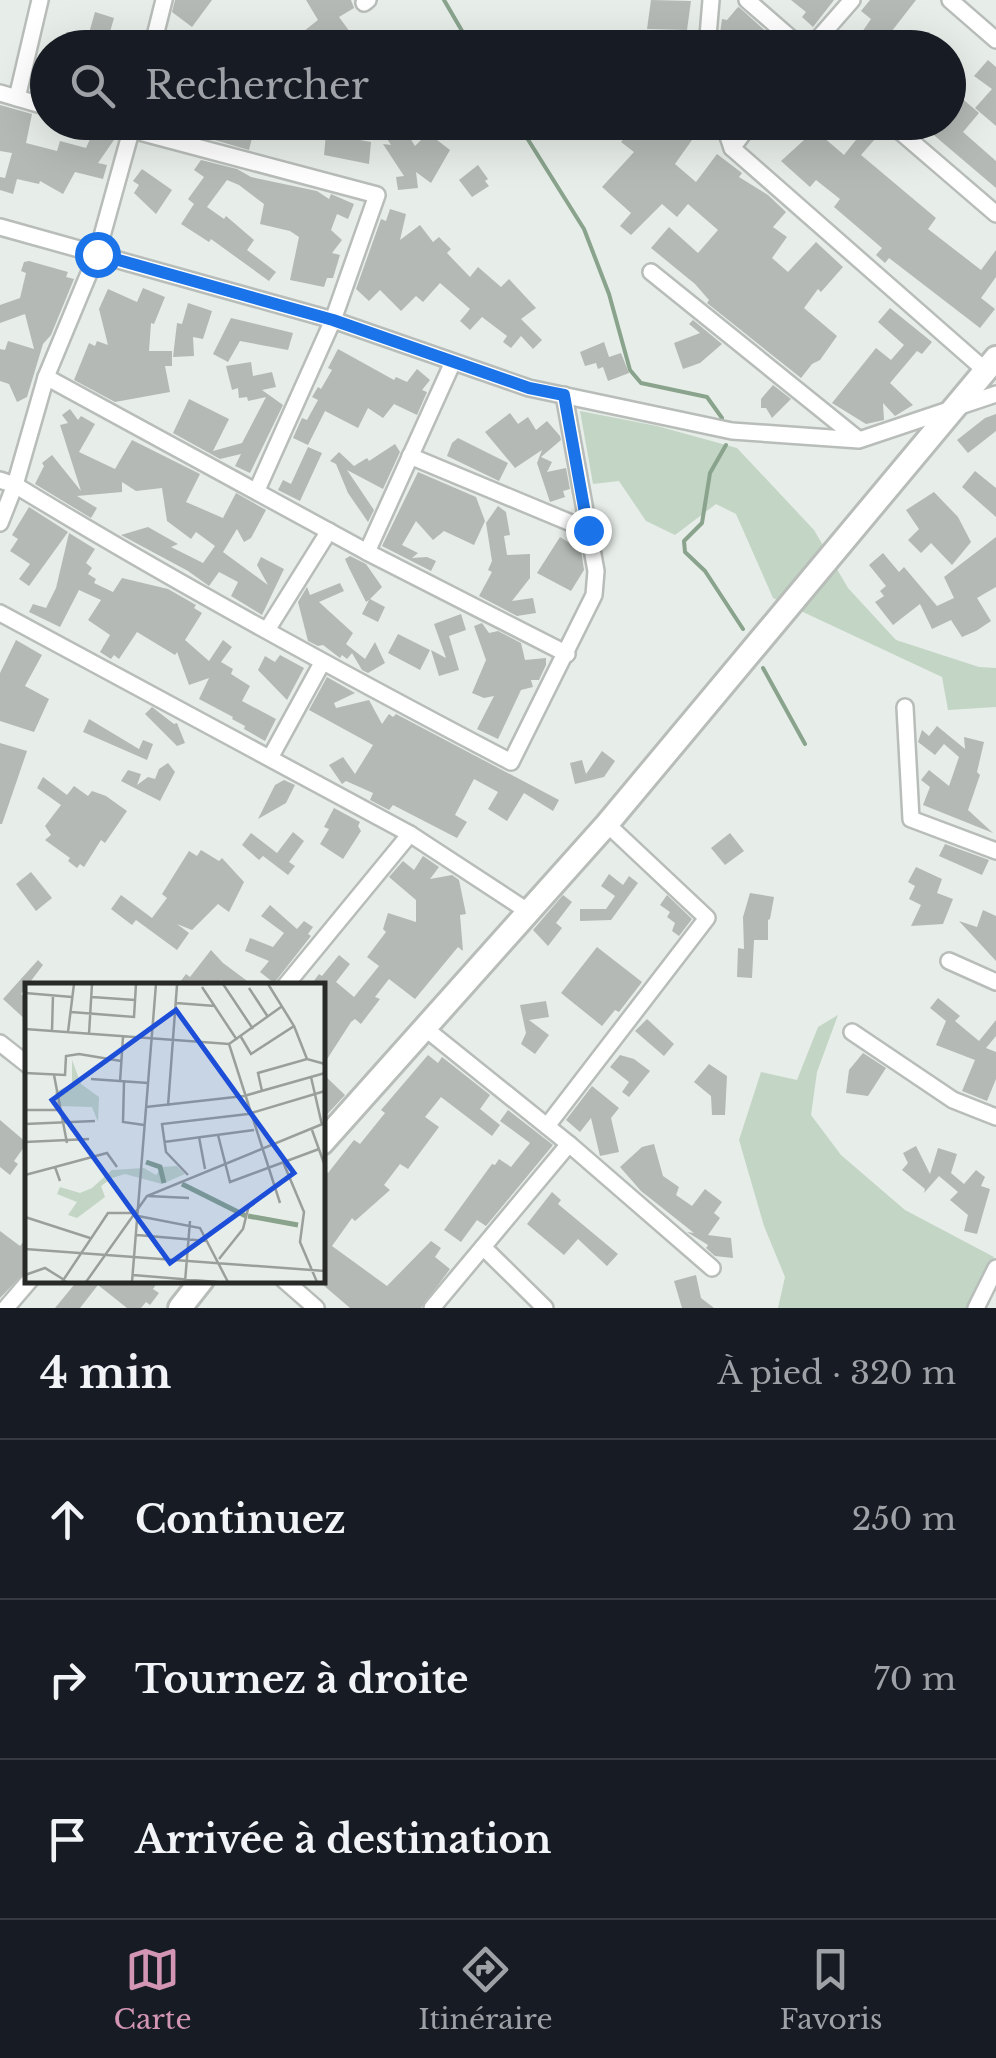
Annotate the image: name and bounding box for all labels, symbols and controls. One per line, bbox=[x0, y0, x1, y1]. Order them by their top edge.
search box bbox=[30, 30, 966, 140]
icon: search bbox=[65, 58, 120, 113]
text: Rechercher bbox=[145, 62, 369, 109]
route start bbox=[75, 232, 121, 278]
route end bbox=[566, 508, 612, 554]
inset map bbox=[25, 983, 325, 1283]
text: 4 min bbox=[40, 1347, 171, 1399]
text: À pied · 320 m bbox=[718, 1353, 956, 1393]
icon: ahead bbox=[40, 1492, 95, 1547]
text: Continuez bbox=[135, 1496, 346, 1543]
text: 250 m bbox=[852, 1499, 956, 1539]
icon: right bbox=[40, 1652, 95, 1707]
text: Tournez à droite bbox=[135, 1656, 468, 1703]
text: 70 m bbox=[874, 1659, 956, 1699]
icon: arrive bbox=[40, 1812, 95, 1867]
text: Arrivée à destination bbox=[135, 1816, 551, 1863]
tab: Carte bbox=[113, 1942, 191, 2037]
tab: Itinéraire bbox=[418, 1942, 552, 2037]
tab: Favoris bbox=[779, 1942, 883, 2037]

